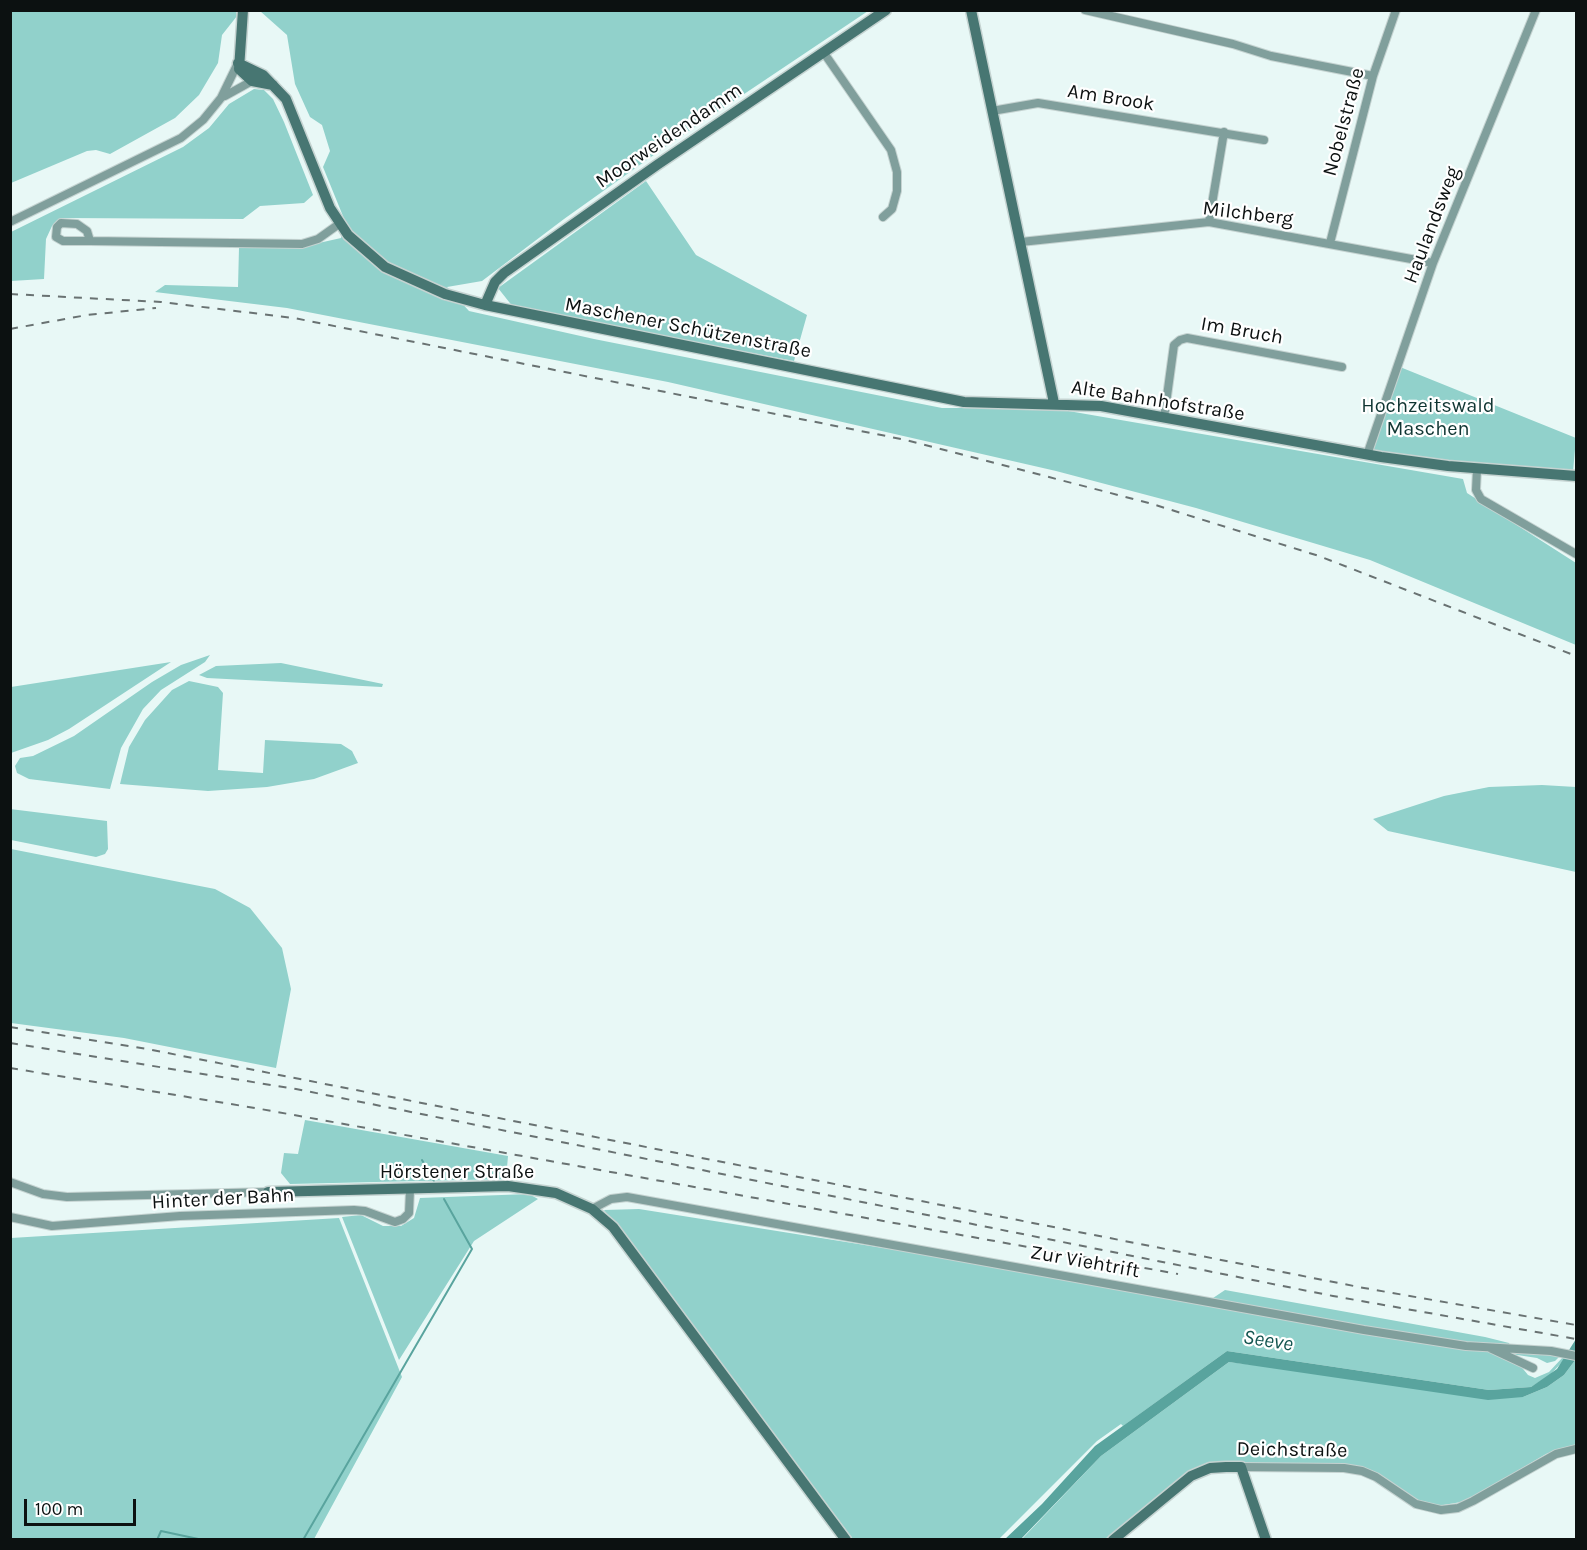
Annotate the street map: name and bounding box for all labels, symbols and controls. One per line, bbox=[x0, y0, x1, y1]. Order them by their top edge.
street label: Nobelstraße bbox=[1318, 65, 1370, 179]
street label: Moorweidendamm bbox=[591, 78, 747, 194]
street label: Am Brook bbox=[1066, 79, 1156, 117]
street label: Haulandsweg bbox=[1399, 163, 1465, 287]
street label: Milchberg bbox=[1201, 197, 1295, 231]
street label: Maschener Schützenstraße bbox=[563, 292, 813, 364]
street label: Im Bruch bbox=[1199, 312, 1285, 350]
street label: Alte Bahnhofstraße bbox=[1070, 375, 1246, 427]
park label: Hochzeitswald Maschen bbox=[1361, 394, 1495, 441]
street label: Hörstener Straße bbox=[380, 1160, 534, 1184]
street label: Hinter der Bahn bbox=[151, 1183, 295, 1215]
street label: Zur Viehtrift bbox=[1028, 1241, 1142, 1283]
water label: Seeve bbox=[1241, 1325, 1295, 1357]
street label: Deichstraße bbox=[1236, 1437, 1348, 1463]
scale bar bbox=[27, 1487, 140, 1525]
text: 100 m bbox=[35, 1498, 83, 1520]

